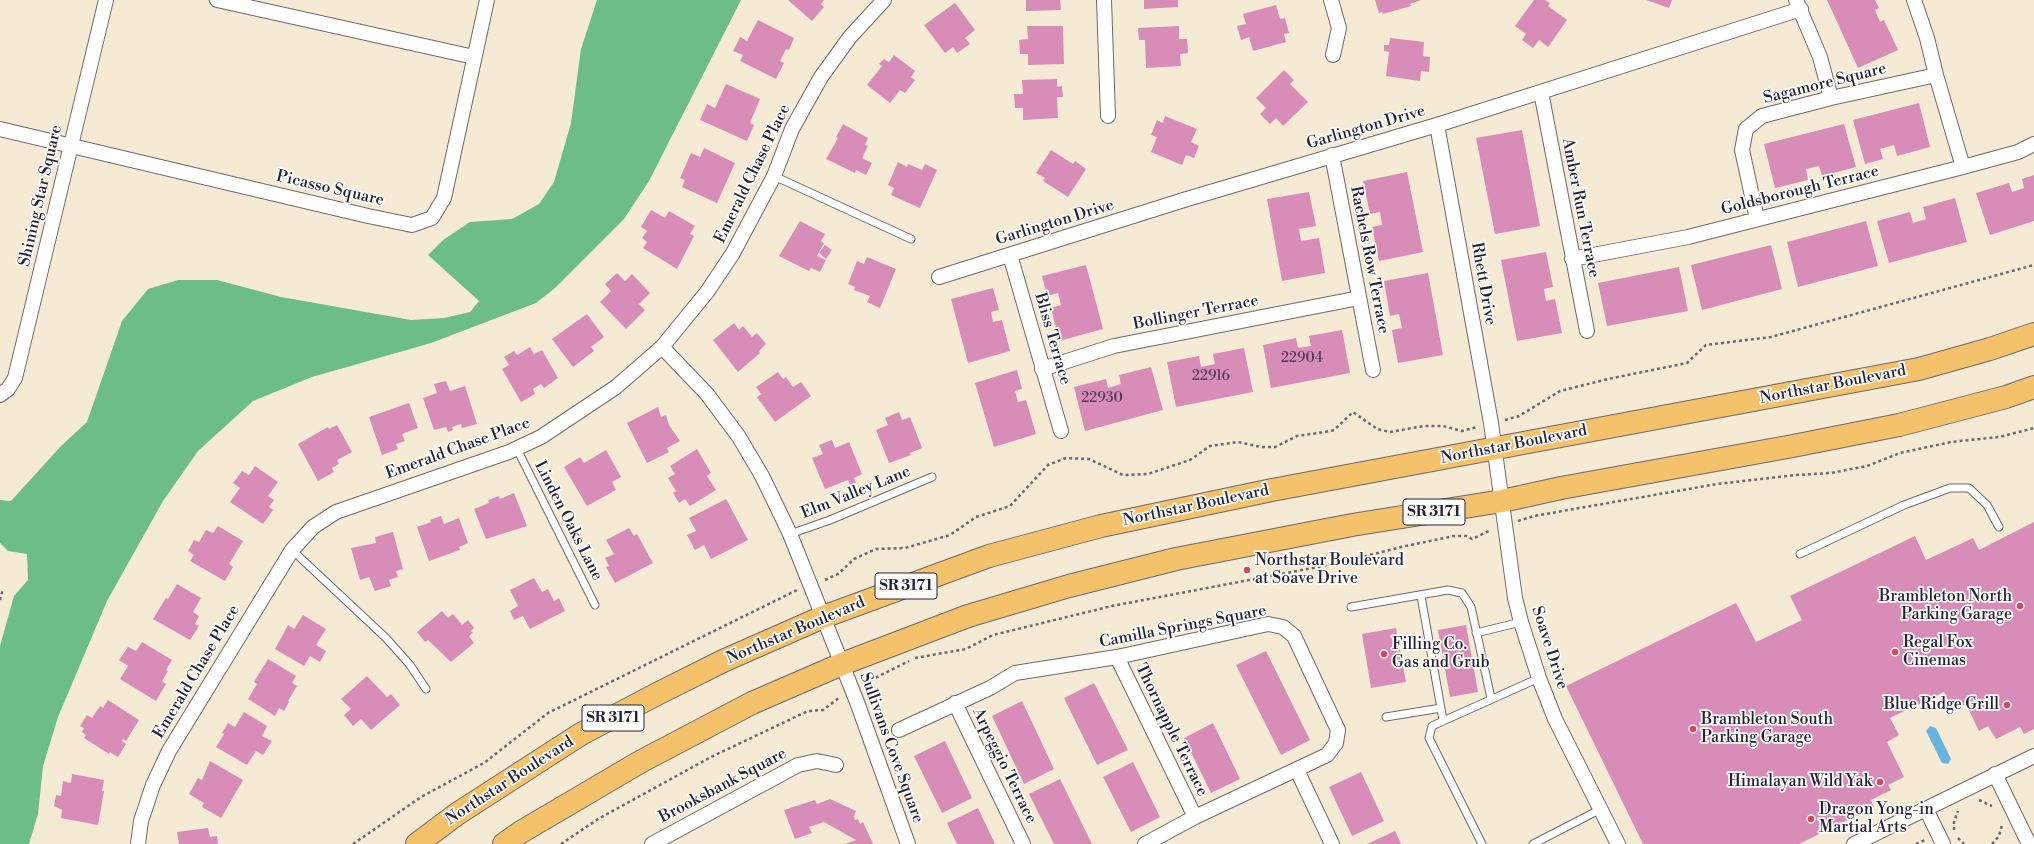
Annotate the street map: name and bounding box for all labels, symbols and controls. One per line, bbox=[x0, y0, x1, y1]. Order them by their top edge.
street label: Sagamore Square bbox=[1762, 59, 1888, 109]
street label: Emerald Chase Place bbox=[711, 101, 795, 247]
street label: Garlington Drive bbox=[1305, 102, 1427, 154]
street label: Shining Star Square bbox=[15, 123, 67, 269]
street label: Amber Run Terrace bbox=[1557, 137, 1603, 279]
street label: Goldsborough Terrace bbox=[1719, 162, 1881, 220]
street label: Picasso Square bbox=[274, 167, 386, 211]
street label: Rachels Row Terrace bbox=[1345, 184, 1393, 336]
street label: Garlington Drive bbox=[994, 196, 1116, 250]
street label: Rhett Drive bbox=[1466, 241, 1500, 327]
street label: Bliss Terrace bbox=[1030, 291, 1074, 387]
street label: Bollinger Terrace bbox=[1132, 291, 1260, 335]
house number: 22904 bbox=[1281, 351, 1323, 367]
street label: Northstar Boulevard bbox=[1758, 361, 1908, 409]
house number: 22916 bbox=[1192, 369, 1230, 385]
house number: 22930 bbox=[1081, 391, 1123, 407]
street label: Emerald Chase Place bbox=[383, 414, 533, 484]
street label: Northstar Boulevard bbox=[1439, 421, 1589, 469]
street label: Linden Oaks Lane bbox=[530, 458, 606, 584]
street label: Elm Valley Lane bbox=[799, 462, 913, 524]
street label: Northstar Boulevard bbox=[1121, 481, 1271, 531]
road number: SR 3171 bbox=[1403, 499, 1465, 525]
place label: Northstar Boulevard at Soave Drive bbox=[1255, 551, 1404, 589]
marker: Northstar Boulevard at Soave Drive bbox=[1242, 565, 1252, 575]
road number: SR 3171 bbox=[875, 573, 937, 599]
place label: Brambleton North Parking Garage bbox=[1879, 587, 2012, 625]
street label: Northstar Boulevard bbox=[724, 593, 868, 669]
street label: Camilla Springs Square bbox=[1098, 601, 1268, 653]
marker: Brambleton North Parking Garage bbox=[2015, 601, 2025, 611]
street label: Emerald Chase Place bbox=[150, 602, 244, 742]
street label: Soave Drive bbox=[1527, 604, 1571, 692]
place label: Regal Fox Cinemas bbox=[1903, 633, 1973, 671]
place label: Filling Co. Gas and Grub bbox=[1392, 635, 1490, 673]
marker: Regal Fox Cinemas bbox=[1890, 647, 1900, 657]
marker: Filling Co. Gas and Grub bbox=[1379, 649, 1389, 659]
street label: Thornapple Terrace bbox=[1131, 661, 1211, 799]
street label: Sullivans Cove Square bbox=[855, 670, 927, 826]
place label: Blue Ridge Grill bbox=[1884, 695, 1999, 715]
marker: Blue Ridge Grill bbox=[2002, 700, 2012, 710]
road number: SR 3171 bbox=[582, 705, 644, 731]
street label: Arpeggio Terrace bbox=[968, 705, 1040, 827]
place label: Brambleton South Parking Garage bbox=[1701, 710, 1833, 748]
marker: Brambleton South Parking Garage bbox=[1688, 724, 1698, 734]
street label: Northstar Boulevard bbox=[442, 732, 578, 830]
street label: Brooksbank Square bbox=[656, 744, 790, 828]
place label: Himalayan Wild Yak bbox=[1728, 772, 1872, 792]
marker: Himalayan Wild Yak bbox=[1875, 777, 1885, 787]
place label: Dragon Yong-in Martial Arts bbox=[1819, 800, 1934, 838]
marker: Dragon Yong-in Martial Arts bbox=[1806, 814, 1816, 824]

